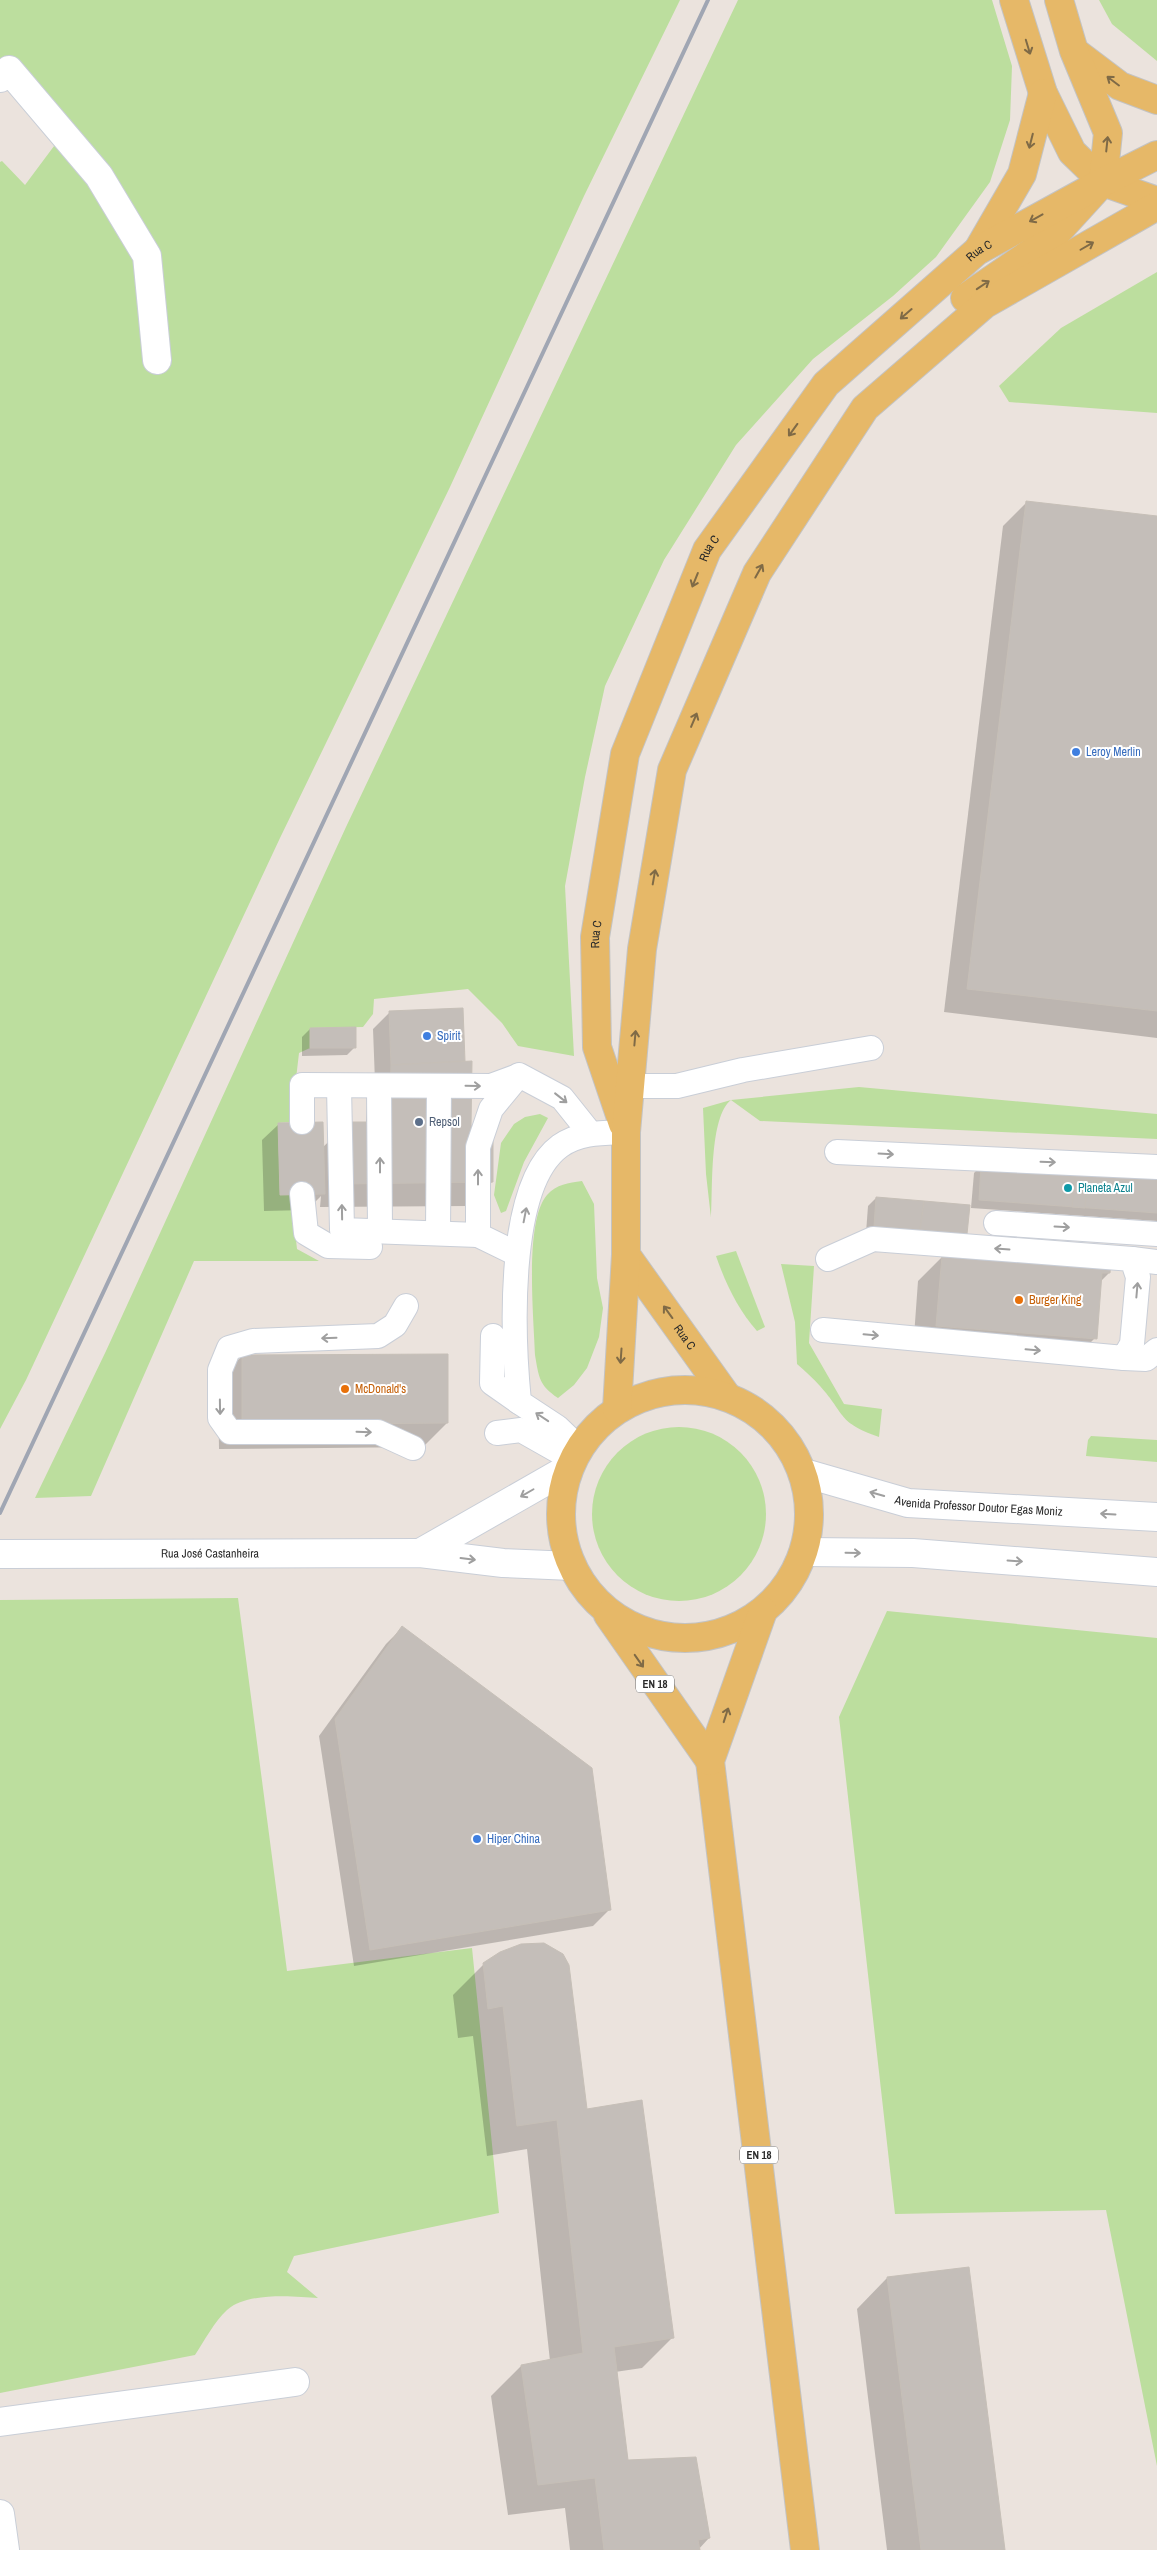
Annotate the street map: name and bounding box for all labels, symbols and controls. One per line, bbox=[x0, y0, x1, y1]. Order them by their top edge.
one-way arrow bbox=[1024, 38, 1034, 54]
one-way arrow bbox=[1106, 75, 1119, 86]
one-way arrow bbox=[1026, 132, 1035, 148]
one-way arrow bbox=[1102, 136, 1112, 152]
one-way arrow bbox=[1030, 214, 1044, 224]
street label: Rua C bbox=[963, 236, 995, 265]
one-way arrow bbox=[1079, 241, 1094, 251]
one-way arrow bbox=[975, 280, 989, 290]
one-way arrow bbox=[900, 308, 913, 319]
one-way arrow bbox=[788, 423, 799, 436]
street label: Rua C bbox=[695, 532, 723, 564]
one-way arrow bbox=[754, 565, 764, 579]
one-way arrow bbox=[690, 572, 699, 587]
one-way arrow bbox=[689, 713, 699, 728]
place label: Leroy Merlin bbox=[1086, 744, 1141, 760]
marker: Leroy Merlin bbox=[1070, 746, 1082, 758]
one-way arrow bbox=[650, 869, 660, 885]
street label: Rua C bbox=[587, 919, 606, 948]
place label: Spirit bbox=[437, 1028, 461, 1044]
marker: Spirit bbox=[421, 1030, 433, 1042]
one-way arrow bbox=[630, 1030, 639, 1046]
one-way arrow bbox=[465, 1081, 481, 1091]
one-way arrow bbox=[554, 1093, 567, 1104]
place label: Repsol bbox=[429, 1114, 460, 1130]
marker: Repsol bbox=[413, 1116, 425, 1128]
one-way arrow bbox=[877, 1149, 893, 1159]
one-way arrow bbox=[375, 1157, 385, 1174]
one-way arrow bbox=[1040, 1157, 1056, 1166]
one-way arrow bbox=[473, 1170, 483, 1186]
place label: Planeta Azul bbox=[1078, 1180, 1133, 1196]
marker: Planeta Azul bbox=[1062, 1182, 1074, 1194]
one-way arrow bbox=[337, 1204, 347, 1220]
one-way arrow bbox=[521, 1208, 530, 1224]
one-way arrow bbox=[1054, 1222, 1070, 1231]
one-way arrow bbox=[994, 1244, 1010, 1253]
one-way arrow bbox=[1132, 1282, 1142, 1298]
place label: Burger King bbox=[1029, 1292, 1082, 1308]
marker: Burger King bbox=[1013, 1294, 1025, 1306]
one-way arrow bbox=[663, 1306, 673, 1320]
street label: Rua C bbox=[670, 1321, 699, 1353]
one-way arrow bbox=[863, 1330, 879, 1340]
one-way arrow bbox=[322, 1334, 338, 1343]
one-way arrow bbox=[1025, 1345, 1041, 1355]
one-way arrow bbox=[616, 1348, 626, 1364]
place label: McDonald's bbox=[355, 1381, 406, 1397]
marker: McDonald's bbox=[339, 1383, 351, 1395]
one-way arrow bbox=[215, 1398, 225, 1415]
one-way arrow bbox=[535, 1412, 549, 1422]
one-way arrow bbox=[356, 1427, 372, 1436]
one-way arrow bbox=[520, 1489, 535, 1498]
one-way arrow bbox=[870, 1489, 886, 1499]
street label: Avenida Professor Doutor Egas Moniz bbox=[892, 1491, 1063, 1520]
one-way arrow bbox=[1101, 1510, 1117, 1519]
street label: Rua José Castanheira bbox=[161, 1545, 260, 1562]
one-way arrow bbox=[844, 1548, 860, 1557]
one-way arrow bbox=[460, 1554, 476, 1564]
one-way arrow bbox=[1007, 1556, 1023, 1566]
one-way arrow bbox=[634, 1653, 644, 1667]
road number: EN 18 bbox=[636, 1676, 674, 1692]
one-way arrow bbox=[722, 1707, 731, 1723]
place label: Hiper China bbox=[487, 1831, 541, 1847]
marker: Hiper China bbox=[471, 1833, 483, 1845]
road number: EN 18 bbox=[740, 2146, 778, 2164]

